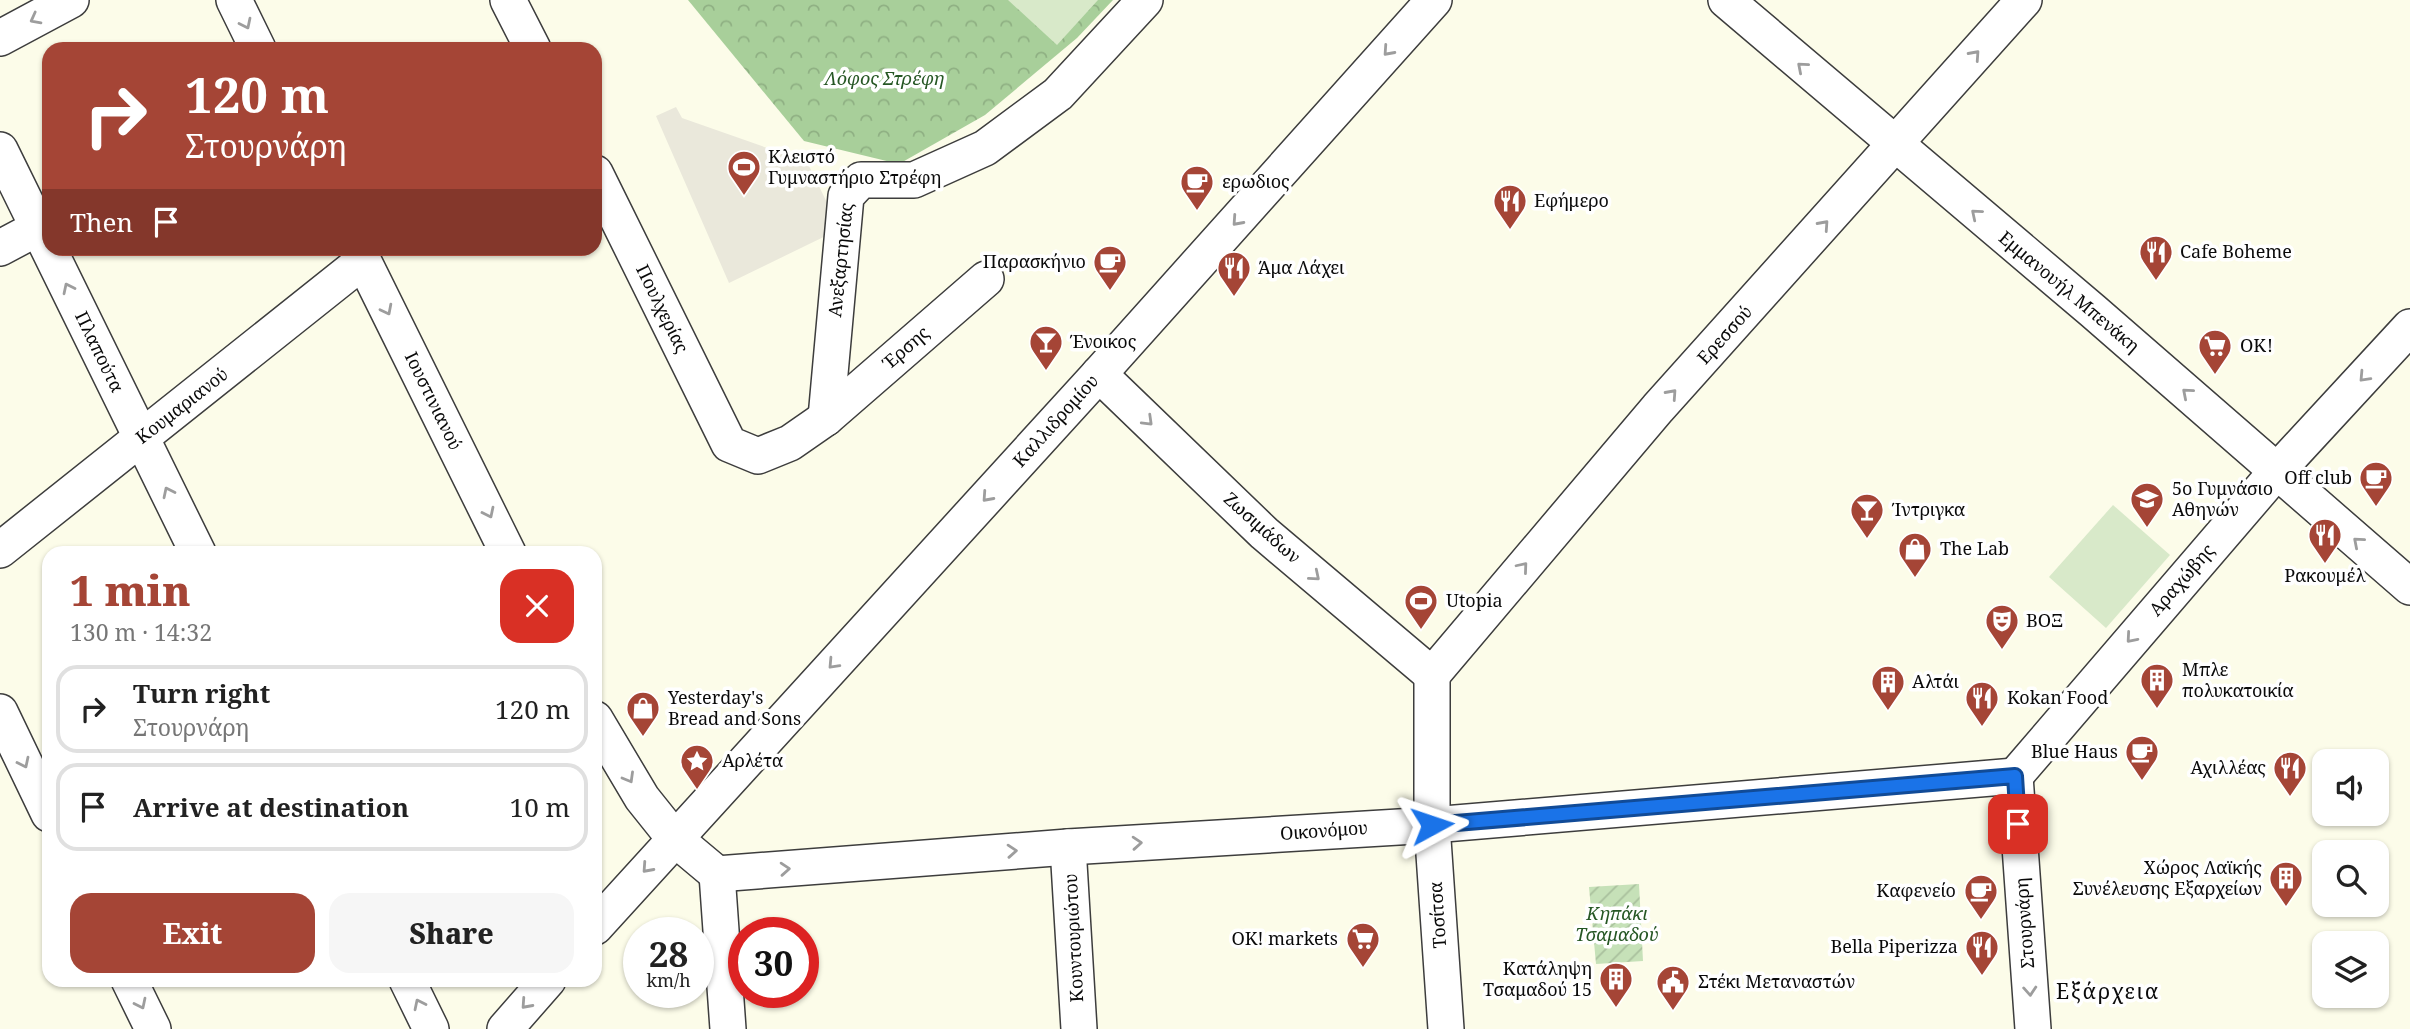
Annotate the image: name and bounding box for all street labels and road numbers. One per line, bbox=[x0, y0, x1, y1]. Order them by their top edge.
street label: Ανεξαρτησίας bbox=[822, 201, 858, 318]
street label: Εμμανουήλ Μπενάκη bbox=[1994, 225, 2145, 357]
street label: Πουλχερίας bbox=[631, 260, 695, 357]
street label: Ερεσσού bbox=[1692, 300, 1757, 369]
street label: Πλαπούτα bbox=[70, 307, 130, 397]
street label: Έρσης bbox=[876, 320, 934, 375]
street label: Ιουστινιανού bbox=[400, 347, 468, 454]
street label: Κουμαριανού bbox=[130, 362, 232, 449]
street label: Καλλιδρομίου bbox=[1007, 369, 1103, 472]
street label: Ζωσιμάδων bbox=[1219, 486, 1306, 568]
street label: Αραχώβης bbox=[2143, 538, 2219, 621]
street label: Οικονόμου bbox=[1279, 815, 1369, 845]
street label: Κουντουριώτου bbox=[1058, 873, 1088, 1003]
street label: Στουρνάρη bbox=[2009, 877, 2039, 969]
street label: Τοσίτσα bbox=[1423, 880, 1451, 949]

